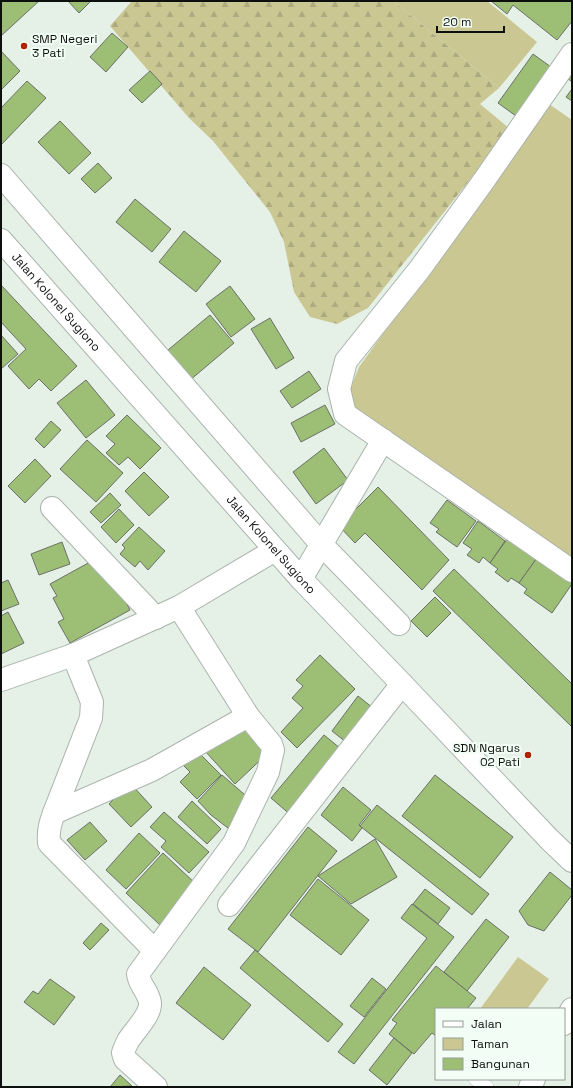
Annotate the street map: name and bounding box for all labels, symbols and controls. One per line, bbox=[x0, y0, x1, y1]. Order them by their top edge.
scale bar bbox=[437, 8, 504, 34]
text: 20 m bbox=[443, 14, 471, 30]
place label: SMP Negeri 3 Pati bbox=[32, 31, 97, 61]
marker: SMP Negeri 3 Pati bbox=[19, 41, 29, 51]
street label: Jalan Kolonel Sugiono bbox=[8, 249, 104, 355]
street label: Jalan Kolonel Sugiono bbox=[223, 492, 319, 597]
place label: SDN Ngarus 02 Pati bbox=[453, 740, 520, 770]
marker: SDN Ngarus 02 Pati bbox=[523, 750, 533, 760]
legend bbox=[435, 1008, 565, 1080]
text: Jalan bbox=[471, 1016, 502, 1032]
text: Taman bbox=[471, 1036, 508, 1052]
text: Bangunan bbox=[471, 1056, 530, 1072]

